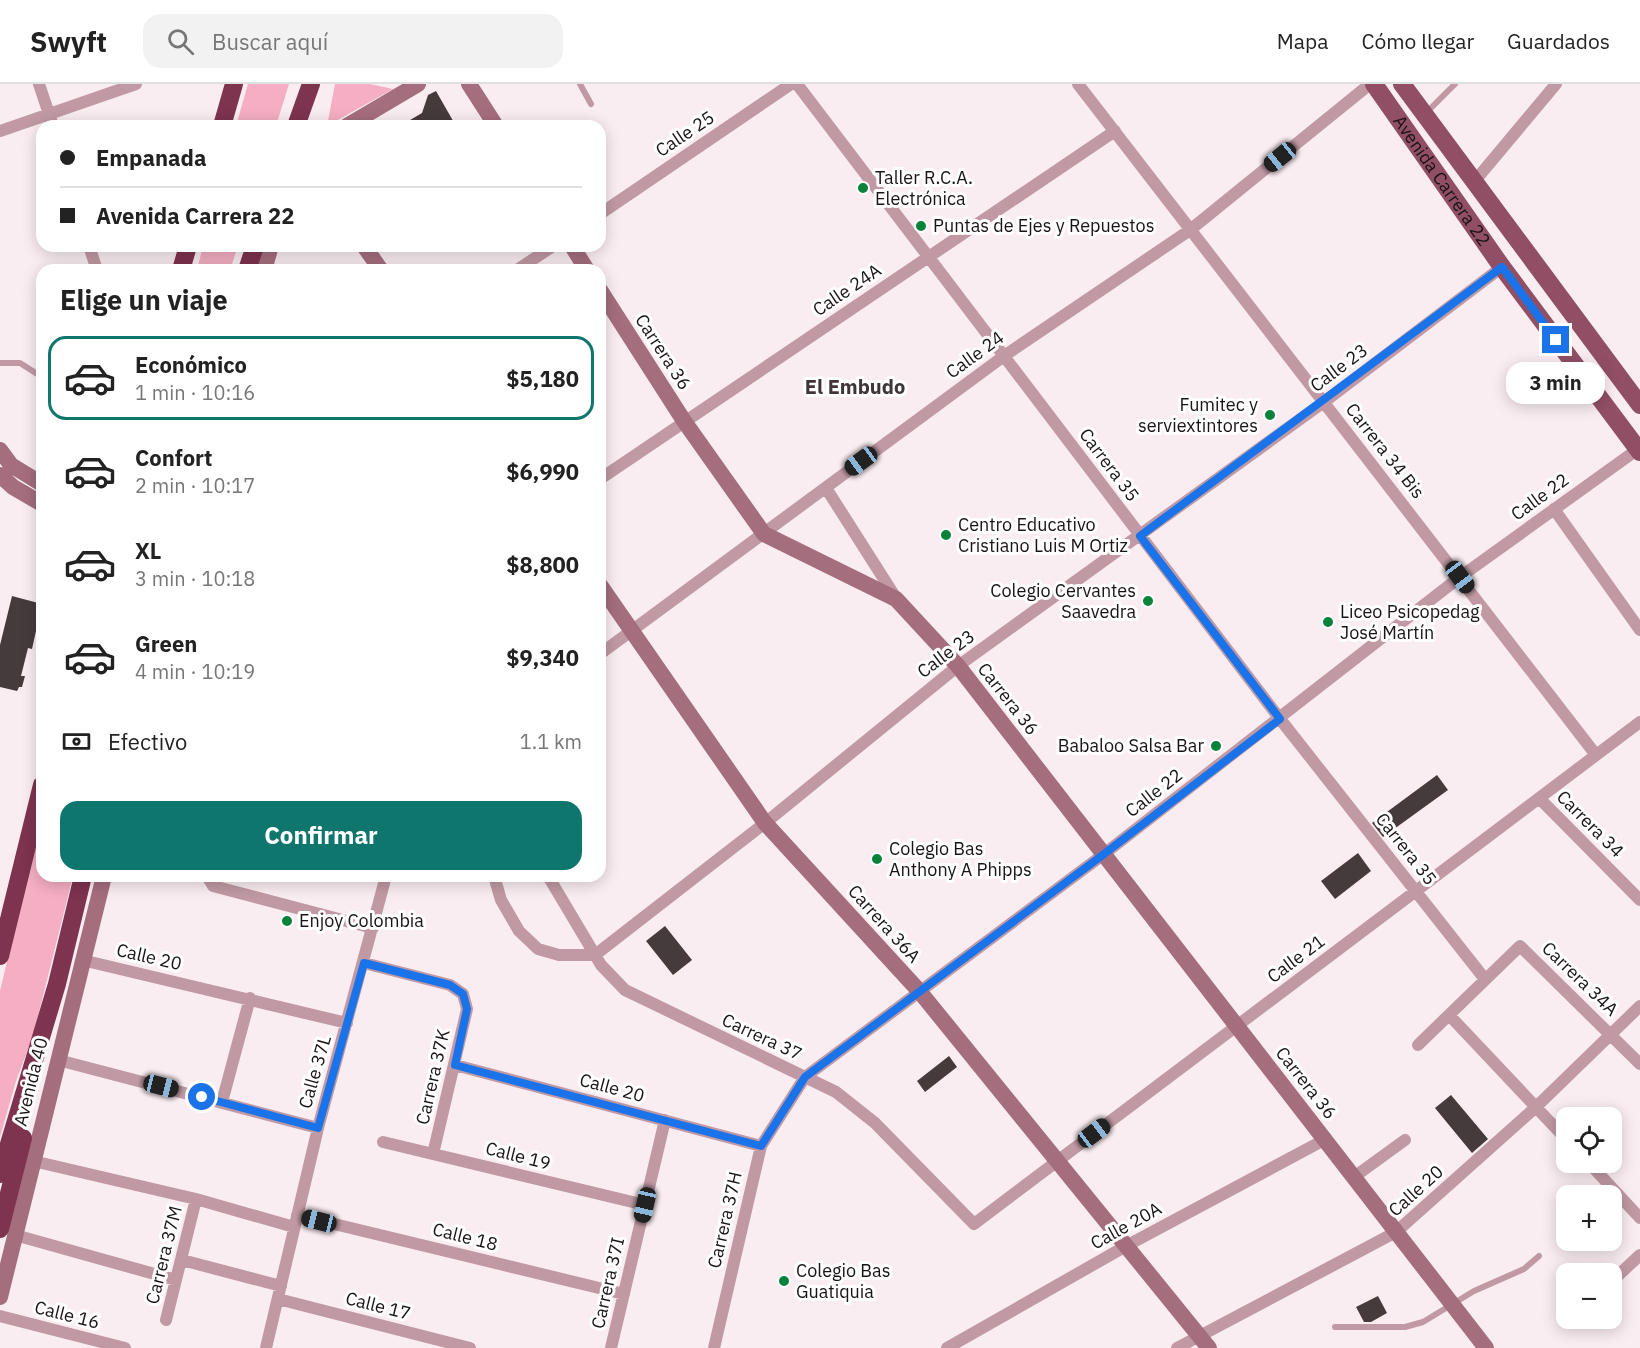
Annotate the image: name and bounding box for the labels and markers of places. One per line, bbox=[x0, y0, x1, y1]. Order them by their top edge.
place label: Taller R.C.A. Electrónica bbox=[875, 166, 973, 210]
marker: Taller R.C.A. Electrónica bbox=[856, 181, 870, 195]
place label: Puntas de Ejes y Repuestos bbox=[933, 214, 1154, 237]
marker: Puntas de Ejes y Repuestos bbox=[914, 219, 928, 233]
place label: Fumitec y serviextintores bbox=[1138, 393, 1258, 437]
marker: Fumitec y serviextintores bbox=[1263, 408, 1277, 422]
place label: Centro Educativo Cristiano Luis M Ortiz bbox=[958, 513, 1128, 557]
marker: Centro Educativo Cristiano Luis M Ortiz bbox=[939, 528, 953, 542]
place label: Colegio Cervantes Saavedra bbox=[990, 579, 1136, 623]
marker: Colegio Cervantes Saavedra bbox=[1141, 594, 1155, 608]
place label: Liceo Psicopedag José Martín bbox=[1340, 600, 1480, 644]
marker: Liceo Psicopedag José Martín bbox=[1321, 615, 1335, 629]
place label: Babaloo Salsa Bar bbox=[1058, 734, 1204, 757]
marker: Babaloo Salsa Bar bbox=[1209, 739, 1223, 753]
place label: Colegio Bas Anthony A Phipps bbox=[889, 837, 1032, 881]
marker: Colegio Bas Anthony A Phipps bbox=[870, 852, 884, 866]
place label: Enjoy Colombia bbox=[299, 909, 424, 932]
marker: Enjoy Colombia bbox=[280, 914, 294, 928]
place label: Colegio Bas Guatiquia bbox=[796, 1259, 891, 1303]
marker: Colegio Bas Guatiquia bbox=[777, 1274, 791, 1288]

